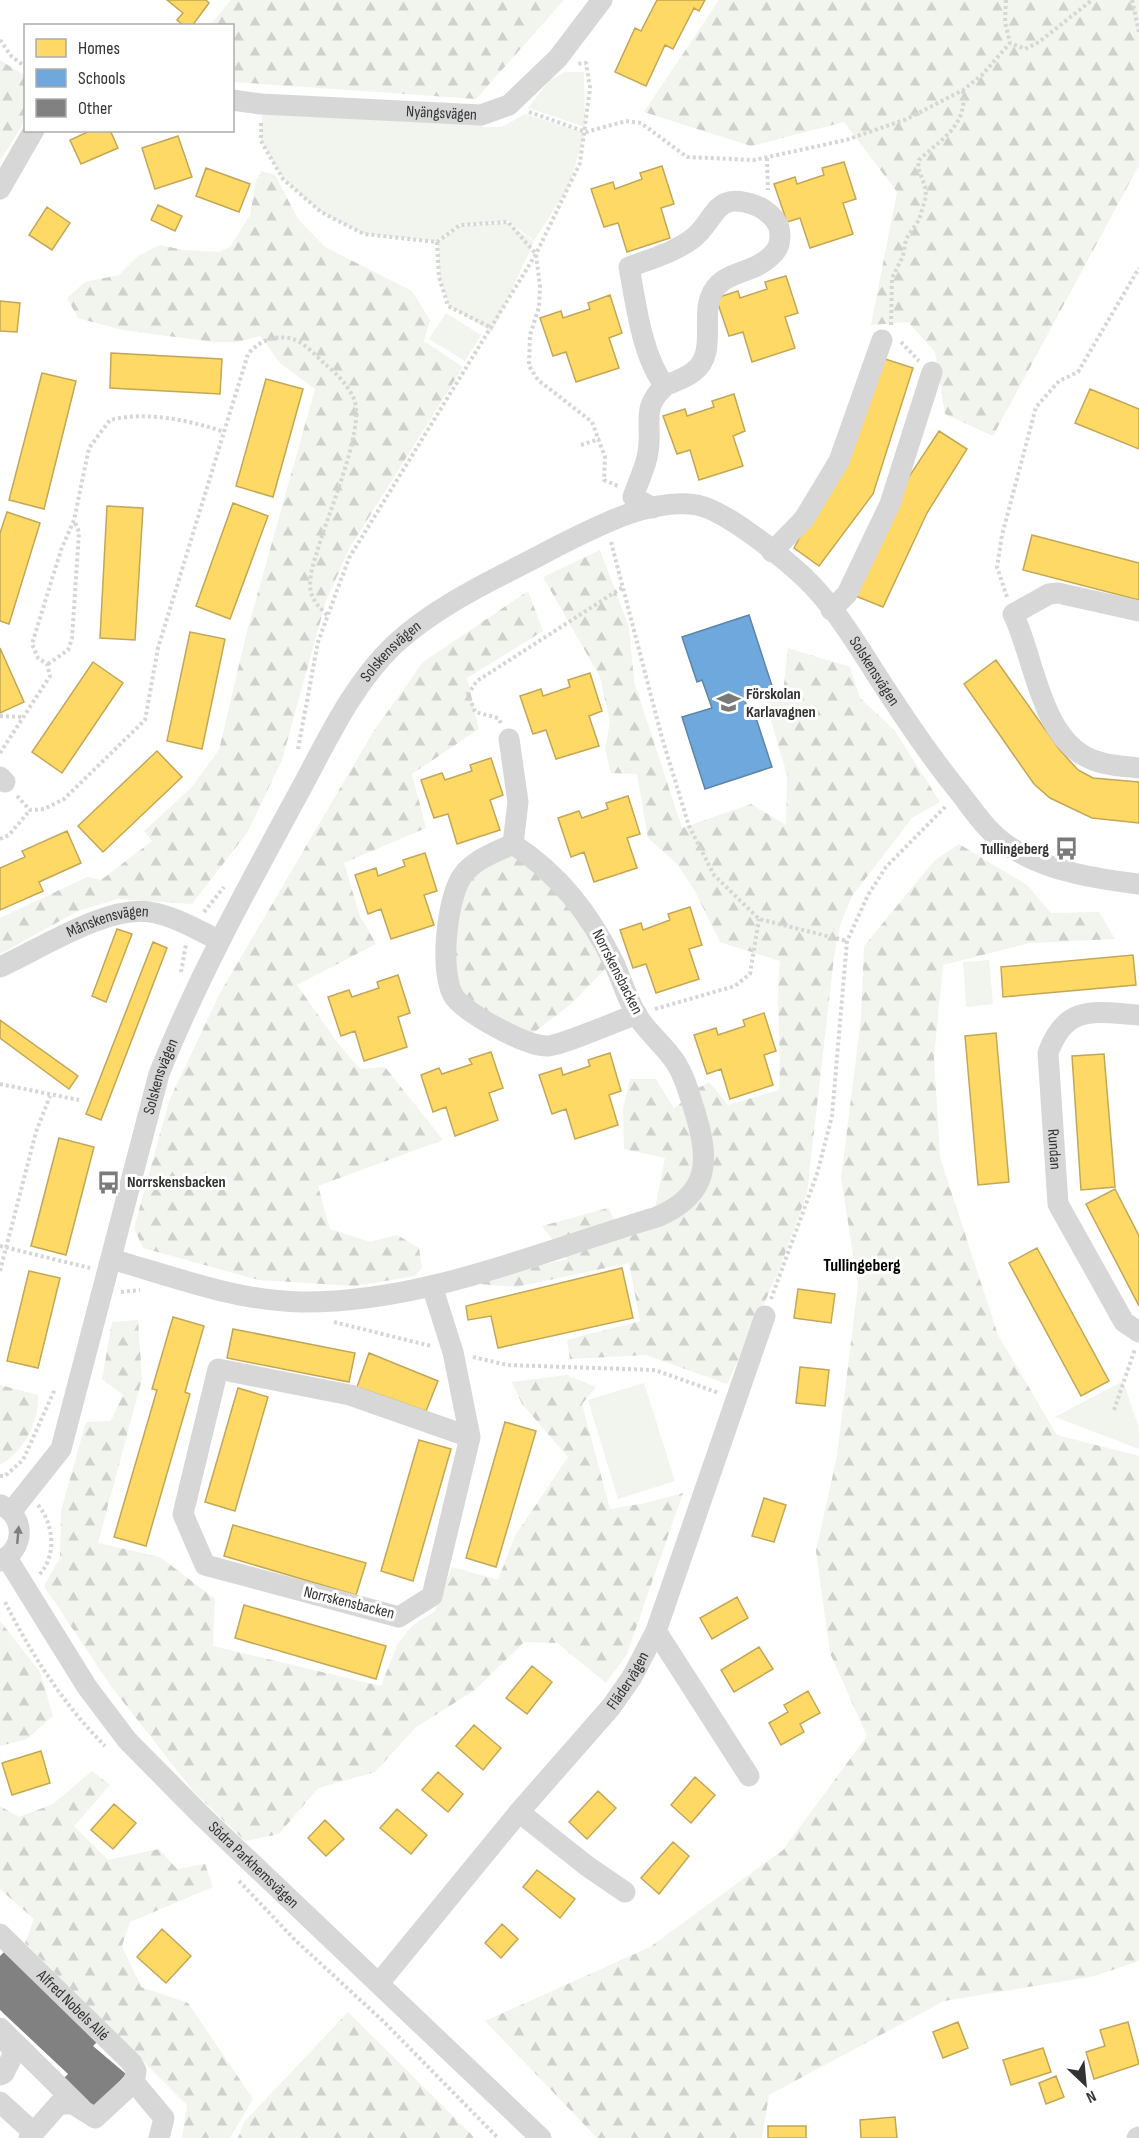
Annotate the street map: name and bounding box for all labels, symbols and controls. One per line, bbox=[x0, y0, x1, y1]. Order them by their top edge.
legend bbox=[24, 24, 234, 132]
text: Homes bbox=[78, 38, 120, 59]
text: Schools bbox=[78, 68, 125, 89]
text: Other bbox=[78, 98, 112, 119]
street label: Nyängsvägen bbox=[406, 102, 477, 124]
street label: Solskensvägen bbox=[356, 617, 425, 686]
street label: Solskensvägen bbox=[845, 633, 904, 709]
place label: Förskolan Karlavagnen bbox=[746, 685, 816, 722]
school or university icon: Förskolan Karlavagnen bbox=[715, 690, 741, 716]
bus stop icon: Tullingeberg bbox=[1054, 836, 1080, 862]
place label: Tullingeberg bbox=[980, 840, 1049, 859]
street label: Månskensvägen bbox=[64, 902, 149, 942]
street label: Norrskensbacken bbox=[587, 926, 647, 1018]
street label: Solskensvägen bbox=[139, 1036, 182, 1117]
street label: Rundan bbox=[1044, 1128, 1065, 1170]
bus stop icon: Norrskensbacken bbox=[96, 1169, 122, 1195]
place label: Norrskensbacken bbox=[127, 1173, 226, 1192]
district label: Tullingeberg bbox=[823, 1255, 901, 1276]
one-way arrow bbox=[13, 1526, 23, 1545]
street label: Norrskensbacken bbox=[302, 1583, 396, 1623]
street label: Flädervägen bbox=[603, 1648, 653, 1713]
street label: Södra Parkhemsvägen bbox=[204, 1817, 303, 1912]
street label: Alfred Nobels Allé bbox=[32, 1965, 113, 2045]
north arrow bbox=[1055, 2054, 1115, 2114]
text: N bbox=[1083, 2086, 1099, 2107]

